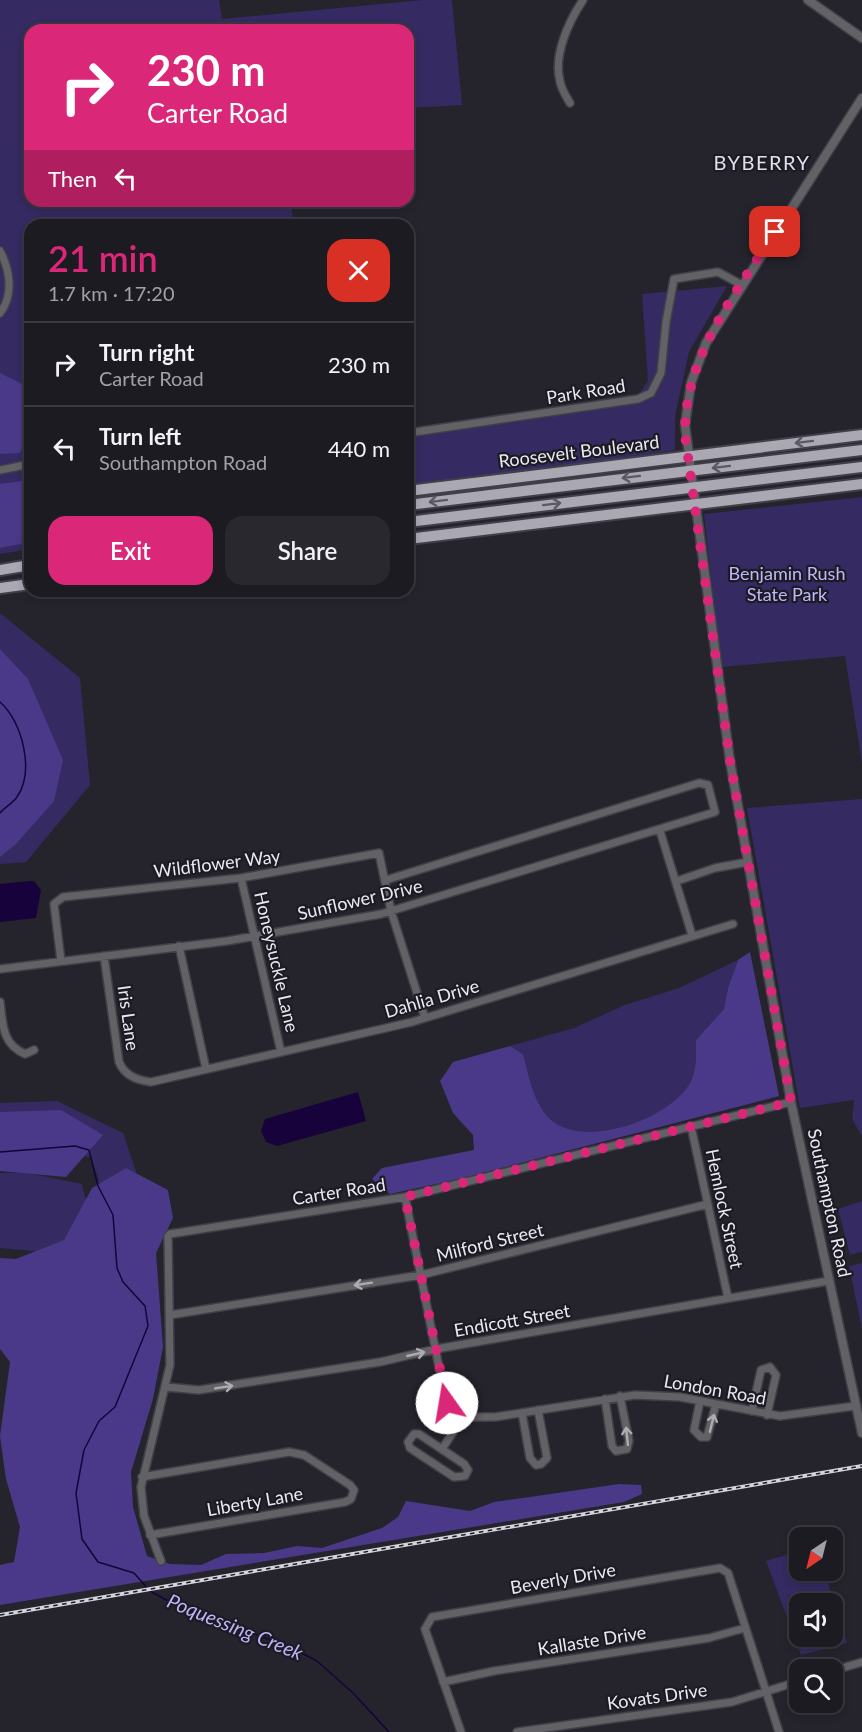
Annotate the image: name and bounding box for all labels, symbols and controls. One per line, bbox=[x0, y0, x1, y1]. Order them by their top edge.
text: 230 m bbox=[147, 45, 265, 95]
icon: right bbox=[48, 48, 126, 126]
text: Carter Road bbox=[147, 96, 288, 129]
district label: BYBERRY bbox=[714, 150, 810, 174]
icon: left bbox=[109, 162, 142, 195]
text: Then bbox=[48, 165, 97, 192]
pin bbox=[749, 206, 800, 257]
icon: arrive bbox=[758, 215, 791, 248]
text: 21 min bbox=[48, 236, 158, 280]
button: close bbox=[327, 239, 390, 302]
text: 1.7 km · 17:20 bbox=[48, 281, 175, 305]
text: Turn right bbox=[99, 339, 194, 366]
icon: right bbox=[48, 348, 81, 381]
text: 230 m bbox=[328, 351, 390, 378]
text: Carter Road bbox=[99, 366, 204, 390]
street label: Park Road bbox=[545, 374, 627, 408]
text: Turn left bbox=[99, 423, 181, 450]
street label: Roosevelt Boulevard bbox=[497, 430, 660, 472]
icon: left bbox=[48, 432, 81, 465]
text: 440 m bbox=[328, 435, 390, 462]
one-way arrow bbox=[794, 436, 814, 447]
text: Southampton Road bbox=[99, 450, 267, 474]
one-way arrow bbox=[711, 461, 731, 472]
one-way arrow bbox=[622, 472, 642, 483]
one-way arrow bbox=[428, 496, 448, 507]
one-way arrow bbox=[542, 499, 562, 510]
button: Exit bbox=[48, 516, 213, 585]
button: Share bbox=[225, 516, 390, 585]
park label: Benjamin Rush State Park bbox=[729, 562, 845, 605]
street label: Wildflower Way bbox=[152, 844, 282, 882]
street label: Sunflower Drive bbox=[295, 874, 424, 924]
street label: Honeysuckle Lane bbox=[250, 889, 304, 1034]
street label: Dahlia Drive bbox=[382, 974, 482, 1022]
street label: Iris Lane bbox=[114, 984, 144, 1052]
street label: Southampton Road bbox=[803, 1126, 856, 1279]
street label: Hemlock Street bbox=[702, 1147, 749, 1271]
street label: Carter Road bbox=[291, 1173, 387, 1209]
street label: Milford Street bbox=[434, 1218, 546, 1266]
one-way arrow bbox=[353, 1279, 373, 1290]
street label: Endicott Street bbox=[452, 1299, 572, 1341]
one-way arrow bbox=[406, 1347, 425, 1359]
street label: London Road bbox=[662, 1369, 768, 1409]
position arrow bbox=[415, 1371, 479, 1435]
one-way arrow bbox=[213, 1381, 233, 1392]
one-way arrow bbox=[706, 1414, 718, 1433]
one-way arrow bbox=[621, 1427, 632, 1447]
street label: Liberty Lane bbox=[205, 1482, 305, 1520]
north arrow bbox=[789, 1527, 843, 1581]
map controls bbox=[789, 1527, 843, 1713]
street label: Beverly Drive bbox=[508, 1558, 617, 1598]
water label: Poquessing Creek bbox=[164, 1588, 307, 1664]
button: sound bbox=[789, 1593, 843, 1647]
street label: Kallaste Drive bbox=[536, 1621, 648, 1659]
button: search bbox=[789, 1659, 843, 1713]
street label: Kovats Drive bbox=[605, 1678, 708, 1714]

